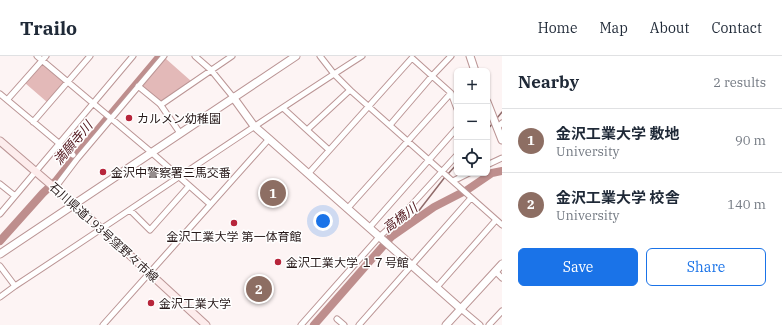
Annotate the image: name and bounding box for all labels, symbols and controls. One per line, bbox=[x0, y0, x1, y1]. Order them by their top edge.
text: Trailo bbox=[20, 16, 77, 40]
text: Home bbox=[538, 19, 577, 37]
text: Map bbox=[599, 19, 628, 37]
text: About bbox=[650, 19, 689, 37]
text: Contact bbox=[711, 19, 762, 37]
map controls bbox=[454, 68, 490, 176]
button: + bbox=[454, 68, 490, 104]
text: Nearby bbox=[518, 71, 579, 93]
text: 2 results bbox=[713, 74, 766, 91]
button: − bbox=[454, 104, 490, 140]
place label: カルメン幼稚園 bbox=[137, 111, 221, 126]
marker: カルメン幼稚園 bbox=[124, 113, 134, 123]
water label: 満願寺川 bbox=[50, 116, 98, 168]
text: 金沢工業大学 敷地 bbox=[556, 124, 679, 143]
text: 1 bbox=[527, 132, 535, 149]
text: 90 m bbox=[735, 132, 766, 149]
button: locate bbox=[454, 140, 490, 176]
text: University bbox=[556, 143, 619, 160]
place label: 金沢中警察署三馬交番 bbox=[111, 165, 231, 180]
marker: 金沢中警察署三馬交番 bbox=[98, 167, 108, 177]
pin: 1 bbox=[260, 178, 286, 208]
street label: 石川県道193号窪野々市線 bbox=[46, 179, 162, 285]
text: 金沢工業大学 校舎 bbox=[556, 188, 679, 207]
text: 2 bbox=[527, 196, 535, 213]
text: 140 m bbox=[727, 196, 766, 213]
water label: 高橋川 bbox=[379, 198, 422, 237]
text: University bbox=[556, 207, 619, 224]
your location bbox=[313, 211, 333, 231]
marker: 金沢工業大学 第一体育館 bbox=[229, 218, 239, 228]
place label: 金沢工業大学 第一体育館 bbox=[167, 229, 301, 244]
button: Save bbox=[518, 248, 638, 286]
button: Share bbox=[646, 248, 766, 286]
place label: 金沢工業大学 １７号館 bbox=[286, 255, 409, 270]
marker: 金沢工業大学 １７号館 bbox=[273, 257, 283, 267]
pin: 2 bbox=[246, 274, 272, 304]
place label: 金沢工業大学 bbox=[159, 296, 231, 311]
marker: 金沢工業大学 bbox=[146, 298, 156, 308]

